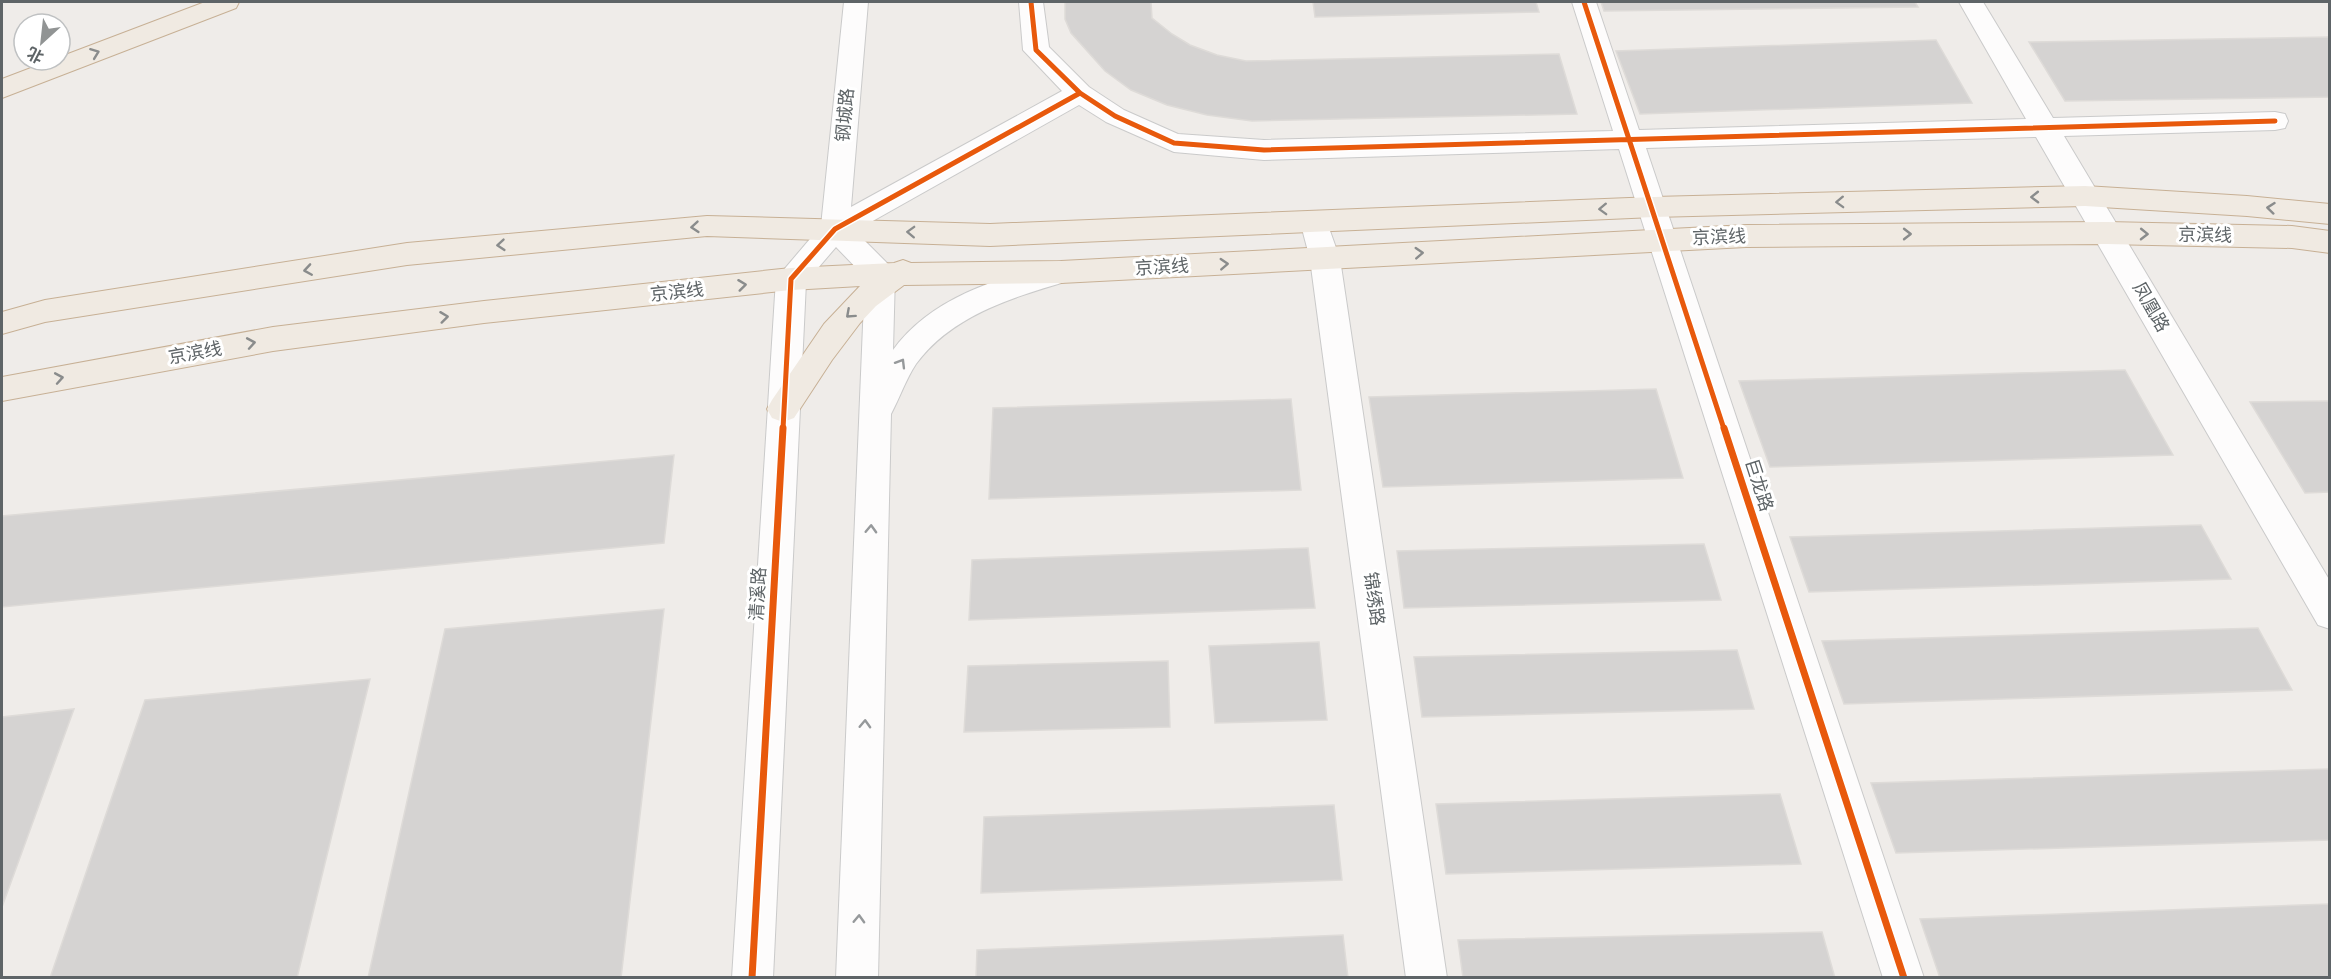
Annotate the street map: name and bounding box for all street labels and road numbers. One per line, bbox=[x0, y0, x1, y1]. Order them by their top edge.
street label: 钢城路 bbox=[832, 87, 858, 143]
street label: 京滨线 bbox=[2178, 224, 2232, 246]
street label: 京滨线 bbox=[1692, 225, 1746, 249]
street label: 京滨线 bbox=[1134, 255, 1190, 279]
street label: 京滨线 bbox=[649, 278, 705, 306]
street label: 凤凰路 bbox=[2128, 278, 2174, 336]
street label: 京滨线 bbox=[167, 337, 223, 369]
street label: 巨龙路 bbox=[1740, 456, 1778, 514]
street label: 清溪路 bbox=[746, 566, 770, 622]
street label: 锦绣路 bbox=[1359, 571, 1389, 627]

